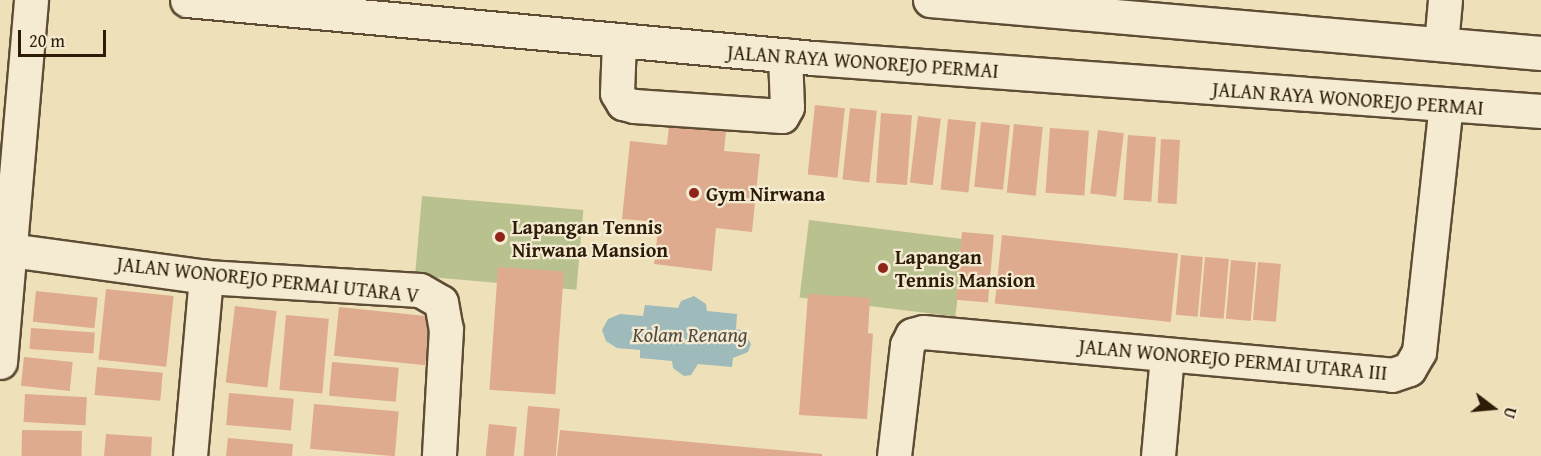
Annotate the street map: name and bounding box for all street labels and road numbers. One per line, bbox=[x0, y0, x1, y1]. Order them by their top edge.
street label: JALAN RAYA WONOREJO PERMAI bbox=[726, 40, 1000, 82]
street label: JALAN RAYA WONOREJO PERMAI bbox=[1211, 77, 1485, 119]
street label: JALAN WONOREJO PERMAI UTARA V bbox=[115, 251, 421, 307]
street label: JALAN WONOREJO PERMAI UTARA III bbox=[1078, 334, 1388, 384]

